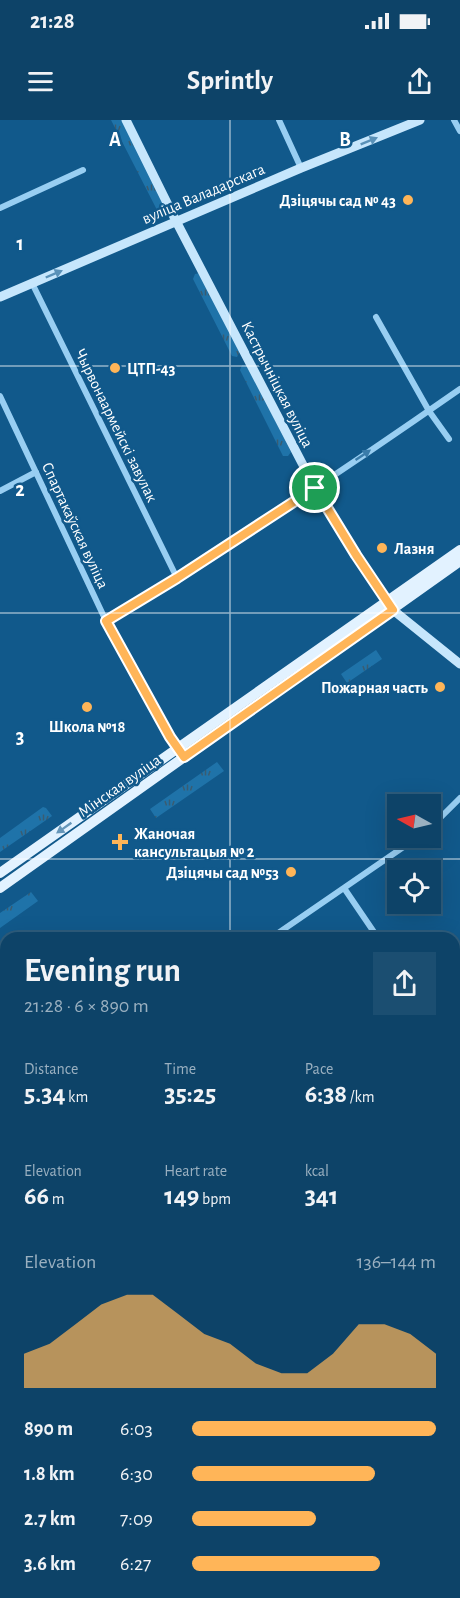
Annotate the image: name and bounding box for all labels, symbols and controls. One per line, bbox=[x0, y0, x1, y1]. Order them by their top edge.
text: 21:28 bbox=[30, 10, 75, 32]
icon: menu bbox=[24, 65, 57, 98]
icon: share bbox=[403, 65, 436, 98]
text: Sprintly bbox=[187, 67, 273, 94]
text: A bbox=[109, 130, 121, 150]
text: B bbox=[339, 130, 351, 150]
one-way arrow bbox=[360, 136, 378, 146]
street label: вуліца Валадарскага bbox=[140, 161, 267, 228]
place label: Дзіцячы сад № 43 bbox=[280, 193, 396, 209]
marker: Дзіцячы сад № 43 bbox=[401, 193, 415, 207]
text: 1 bbox=[16, 234, 24, 254]
one-way arrow bbox=[45, 269, 63, 279]
street label: Кастрычніцкая вуліца bbox=[237, 319, 316, 451]
street label: Чырвонаармейскі завулак bbox=[71, 346, 161, 506]
marker: ЦТП-43 bbox=[108, 361, 122, 375]
place label: ЦТП-43 bbox=[127, 361, 176, 377]
one-way arrow bbox=[355, 449, 371, 461]
street label: Спартакаўская вуліца bbox=[38, 460, 111, 592]
pin bbox=[289, 462, 340, 513]
icon: arrive bbox=[298, 471, 331, 504]
text: 2 bbox=[15, 480, 25, 500]
marker: Лазня bbox=[375, 541, 389, 555]
place label: Лазня bbox=[394, 541, 434, 557]
place label: Пожарная часть bbox=[321, 680, 429, 696]
marker: Пожарная часть bbox=[433, 680, 447, 694]
marker: Школа №18 bbox=[80, 700, 94, 714]
place label: Школа №18 bbox=[49, 719, 125, 735]
text: 3 bbox=[16, 727, 24, 747]
street label: Мінская вуліца bbox=[75, 752, 164, 821]
north arrow bbox=[387, 794, 441, 848]
map controls bbox=[387, 794, 441, 914]
one-way arrow bbox=[56, 822, 72, 834]
place label: Жаночая кансультацыя № 2 bbox=[134, 826, 255, 861]
marker: Жаночая кансультацыя № 2 bbox=[111, 833, 129, 851]
button: locate bbox=[387, 860, 441, 914]
place label: Дзіцячы сад №53 bbox=[166, 865, 279, 881]
marker: Дзіцячы сад №53 bbox=[284, 865, 298, 879]
button: share bbox=[373, 952, 436, 1015]
text: Evening run bbox=[24, 955, 181, 988]
text: 21:28 · 6 × 890 m bbox=[24, 996, 149, 1016]
text: Distance bbox=[24, 1061, 78, 1077]
text: Time bbox=[164, 1061, 196, 1077]
text: Pace bbox=[305, 1061, 333, 1077]
text: 5.34 bbox=[24, 1081, 65, 1107]
text: 35:25 bbox=[164, 1081, 216, 1107]
text: 6:38 bbox=[305, 1081, 347, 1107]
text: km bbox=[65, 1089, 88, 1105]
text: /km bbox=[347, 1089, 375, 1105]
text: Elevation bbox=[24, 1163, 82, 1179]
text: Heart rate bbox=[164, 1163, 227, 1179]
text: kcal bbox=[305, 1163, 329, 1179]
text: 66 bbox=[24, 1183, 49, 1209]
text: 149 bbox=[164, 1183, 199, 1209]
text: 341 bbox=[305, 1183, 338, 1209]
text: m bbox=[49, 1191, 65, 1207]
text: bpm bbox=[199, 1191, 231, 1207]
text: Elevation bbox=[24, 1252, 96, 1272]
text: 136–144 m bbox=[357, 1252, 436, 1272]
text: 890 m bbox=[24, 1419, 73, 1439]
text: 6:03 bbox=[120, 1419, 153, 1439]
text: 1.8 km bbox=[24, 1464, 75, 1484]
text: 6:30 bbox=[120, 1464, 153, 1484]
text: 2.7 km bbox=[24, 1509, 76, 1529]
text: 7:09 bbox=[120, 1509, 153, 1529]
text: 3.6 km bbox=[24, 1554, 76, 1574]
text: 6:27 bbox=[120, 1554, 151, 1574]

